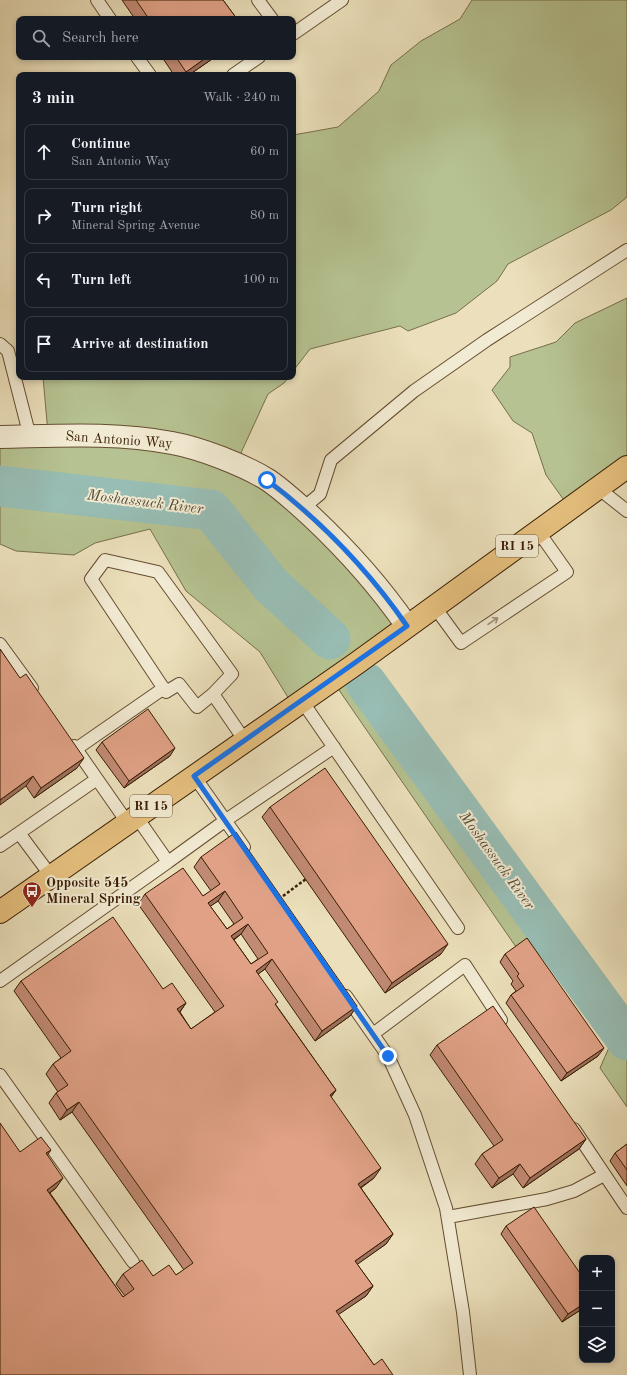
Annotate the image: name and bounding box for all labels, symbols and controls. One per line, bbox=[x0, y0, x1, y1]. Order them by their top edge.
search box bbox=[16, 16, 296, 60]
icon: search bbox=[30, 27, 52, 49]
text: Search here bbox=[62, 31, 139, 46]
text: 3 min bbox=[32, 90, 75, 107]
text: Walk · 240 m bbox=[203, 91, 280, 104]
text: Continue bbox=[71, 137, 130, 152]
icon: ahead bbox=[33, 141, 55, 163]
text: 60 m bbox=[250, 145, 279, 158]
text: San Antonio Way bbox=[71, 155, 171, 168]
text: Turn right bbox=[71, 201, 142, 216]
icon: right bbox=[33, 205, 55, 227]
text: 80 m bbox=[250, 209, 279, 222]
text: Mineral Spring Avenue bbox=[71, 219, 200, 232]
icon: left bbox=[33, 269, 55, 291]
text: Turn left bbox=[71, 273, 131, 288]
text: 100 m bbox=[242, 273, 279, 286]
icon: arrive bbox=[33, 333, 55, 355]
text: Arrive at destination bbox=[71, 337, 209, 352]
street label: San Antonio Way bbox=[65, 429, 174, 451]
route start bbox=[258, 471, 276, 489]
water label: Moshassuck River bbox=[85, 488, 204, 518]
road number: RI 15 bbox=[496, 535, 538, 557]
one-way arrow bbox=[487, 617, 498, 625]
road number: RI 15 bbox=[130, 795, 172, 817]
water label: Moshassuck River bbox=[455, 808, 537, 913]
place label: Opposite 545 Mineral Spring bbox=[46, 876, 141, 906]
bus stop icon: Opposite 545 Mineral Spring bbox=[21, 880, 43, 908]
route end bbox=[379, 1047, 397, 1065]
map controls bbox=[579, 1255, 615, 1363]
button: + bbox=[579, 1255, 615, 1291]
button: − bbox=[579, 1291, 615, 1327]
button: layers bbox=[579, 1327, 615, 1363]

